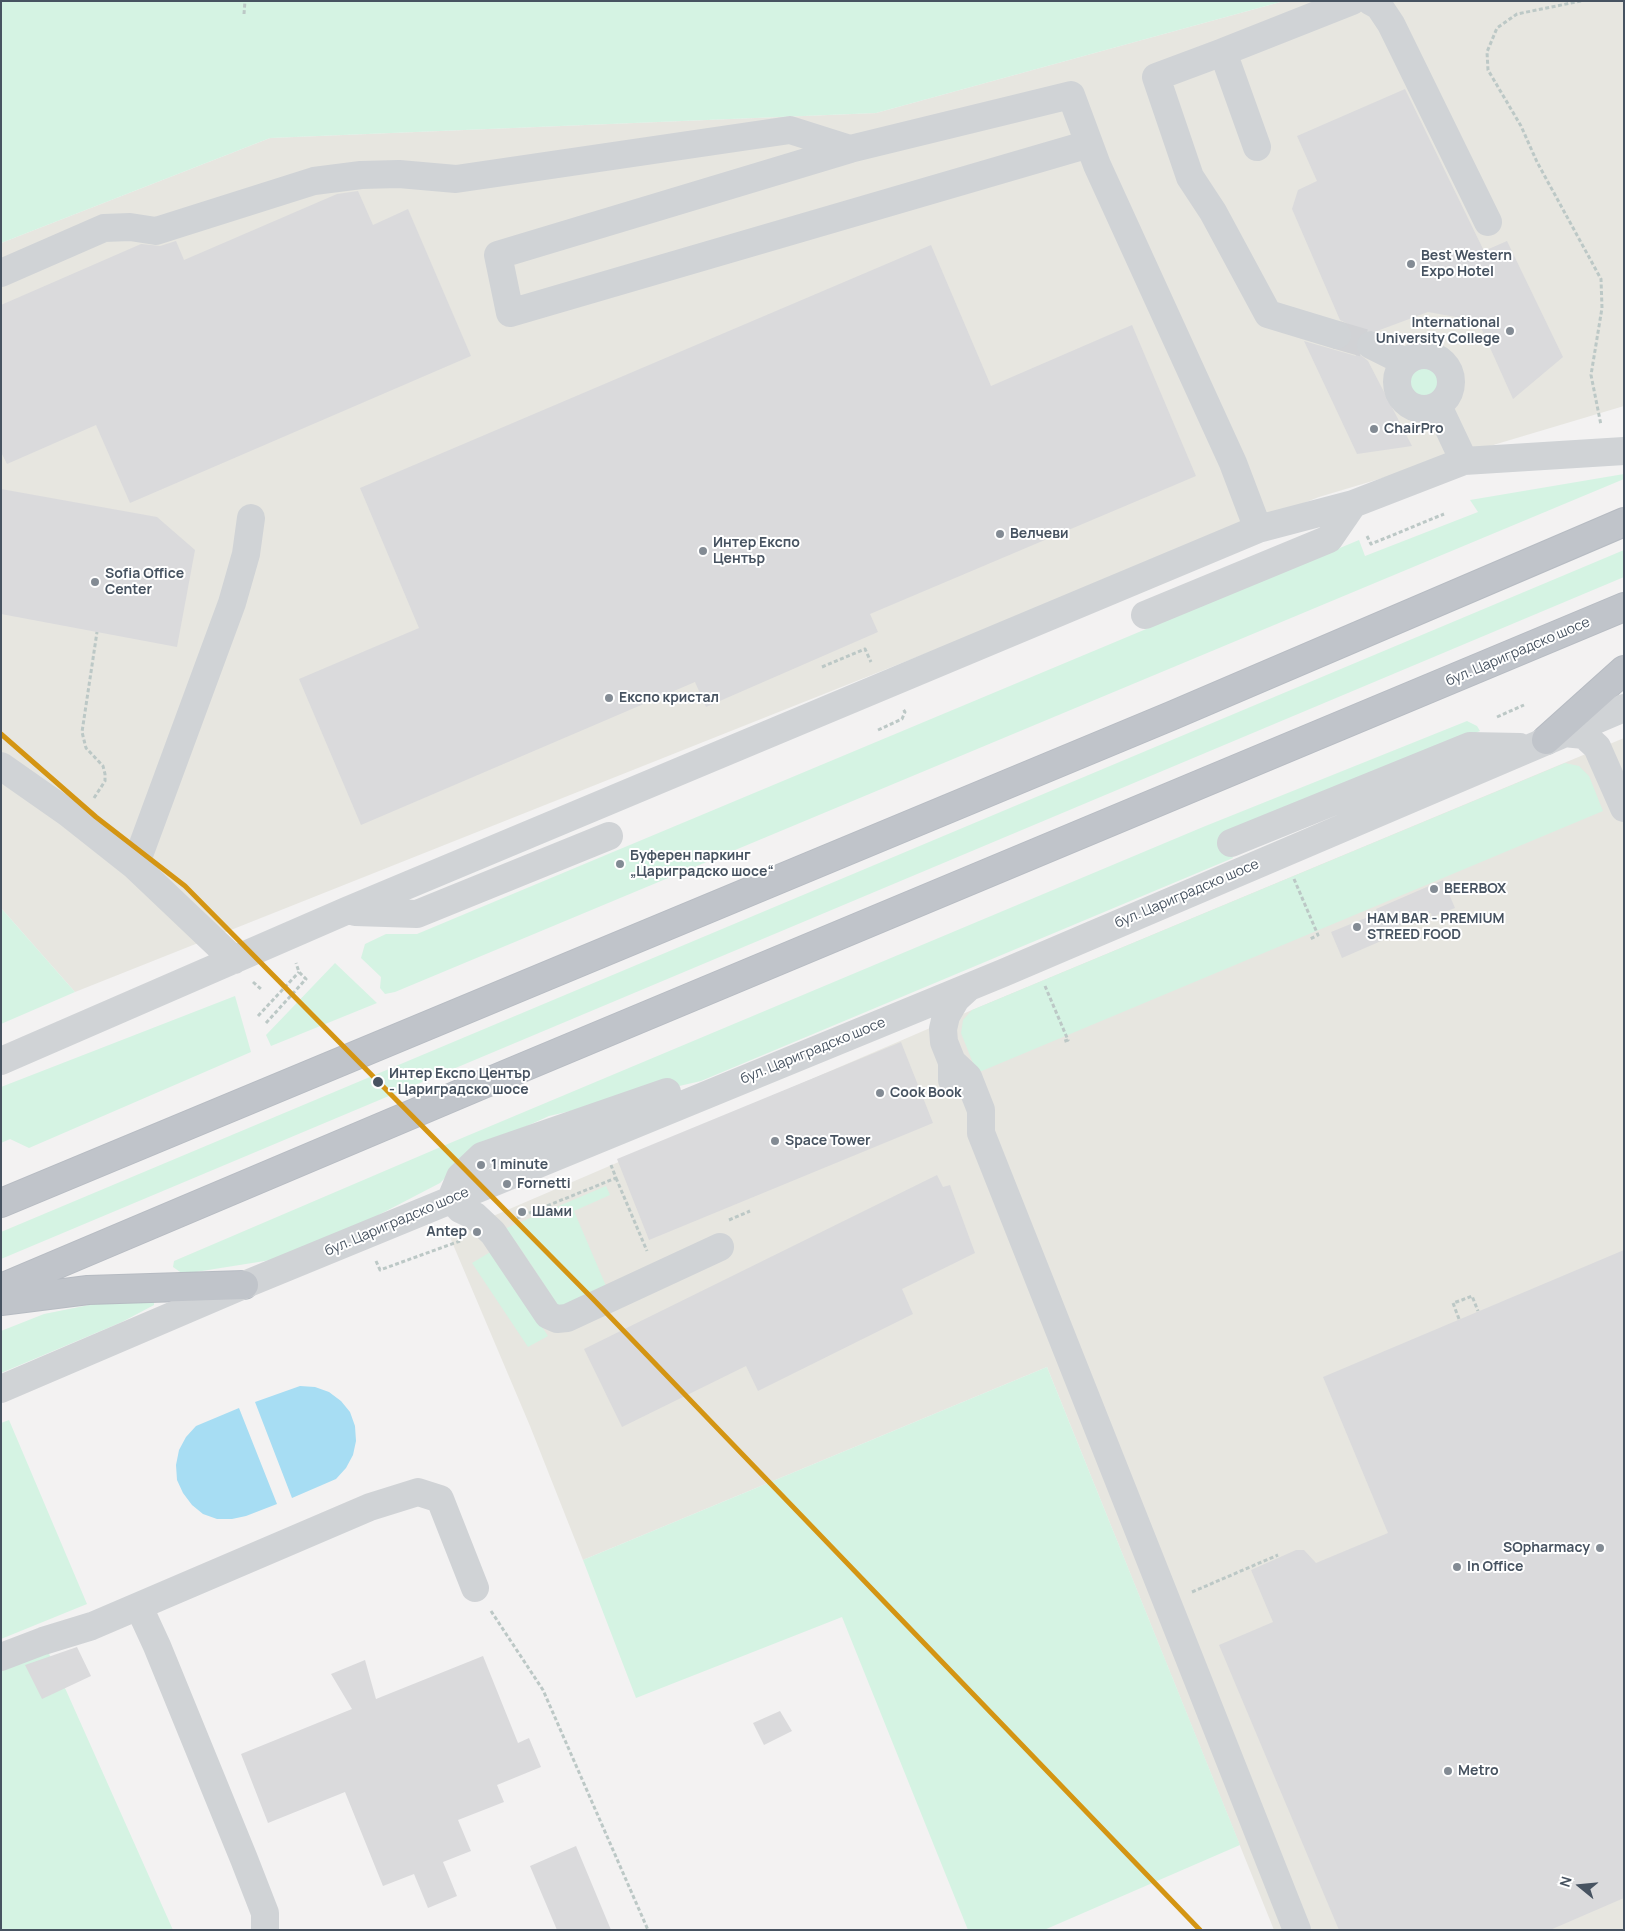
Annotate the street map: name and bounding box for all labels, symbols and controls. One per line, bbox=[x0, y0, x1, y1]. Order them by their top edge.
place label: Best Western Expo Hotel bbox=[1421, 248, 1512, 280]
marker: Best Western Expo Hotel bbox=[1405, 258, 1417, 270]
place label: International University College bbox=[1376, 315, 1500, 348]
marker: International University College bbox=[1504, 325, 1516, 337]
place label: ChairPro bbox=[1384, 421, 1444, 437]
marker: ChairPro bbox=[1368, 423, 1380, 435]
place label: Велчеви bbox=[1010, 526, 1069, 542]
marker: Велчеви bbox=[994, 528, 1006, 540]
place label: Интер Експо Център bbox=[713, 535, 800, 568]
marker: Интер Експо Център bbox=[697, 545, 709, 557]
place label: Sofia Office Center bbox=[105, 566, 184, 598]
marker: Sofia Office Center bbox=[89, 576, 101, 588]
street label: бул. Цариградско шосе bbox=[1443, 614, 1593, 690]
place label: Експо кристал bbox=[619, 690, 719, 706]
marker: Експо кристал bbox=[603, 692, 615, 704]
place label: Буферен паркинг „Цариградско шосе“ bbox=[630, 848, 774, 880]
street label: бул. Цариградско шосе bbox=[1112, 856, 1262, 932]
marker: Буферен паркинг „Цариградско шосе“ bbox=[614, 858, 626, 870]
place label: BEERBOX bbox=[1444, 881, 1506, 897]
marker: BEERBOX bbox=[1428, 883, 1440, 895]
place label: HAM BAR - PREMIUM STREED FOOD bbox=[1367, 911, 1505, 944]
marker: HAM BAR - PREMIUM STREED FOOD bbox=[1351, 921, 1363, 933]
street label: бул. Цариградско шосе bbox=[738, 1014, 888, 1088]
place label: Интер Експо Център - Цариградско шосе bbox=[389, 1066, 531, 1098]
marker: Интер Експо Център - Цариградско шосе bbox=[371, 1075, 385, 1089]
place label: Cook Book bbox=[890, 1085, 962, 1101]
marker: Cook Book bbox=[874, 1087, 886, 1099]
place label: Space Tower bbox=[785, 1133, 871, 1149]
marker: Space Tower bbox=[769, 1135, 781, 1147]
place label: 1 minute bbox=[491, 1157, 548, 1173]
marker: 1 minute bbox=[475, 1159, 487, 1171]
place label: Fornetti bbox=[517, 1176, 571, 1192]
marker: Fornetti bbox=[501, 1178, 513, 1190]
street label: бул. Цариградско шосе bbox=[322, 1184, 472, 1260]
place label: Шами bbox=[532, 1204, 572, 1220]
marker: Шами bbox=[516, 1206, 528, 1218]
place label: Antep bbox=[426, 1224, 467, 1240]
marker: Antep bbox=[471, 1226, 483, 1238]
place label: SOpharmacy bbox=[1503, 1540, 1590, 1556]
marker: SOpharmacy bbox=[1594, 1542, 1606, 1554]
place label: In Office bbox=[1467, 1559, 1523, 1575]
marker: In Office bbox=[1451, 1561, 1463, 1573]
place label: Metro bbox=[1458, 1763, 1499, 1779]
marker: Metro bbox=[1442, 1765, 1454, 1777]
north arrow bbox=[1555, 1861, 1605, 1911]
text: N bbox=[1555, 1874, 1576, 1889]

